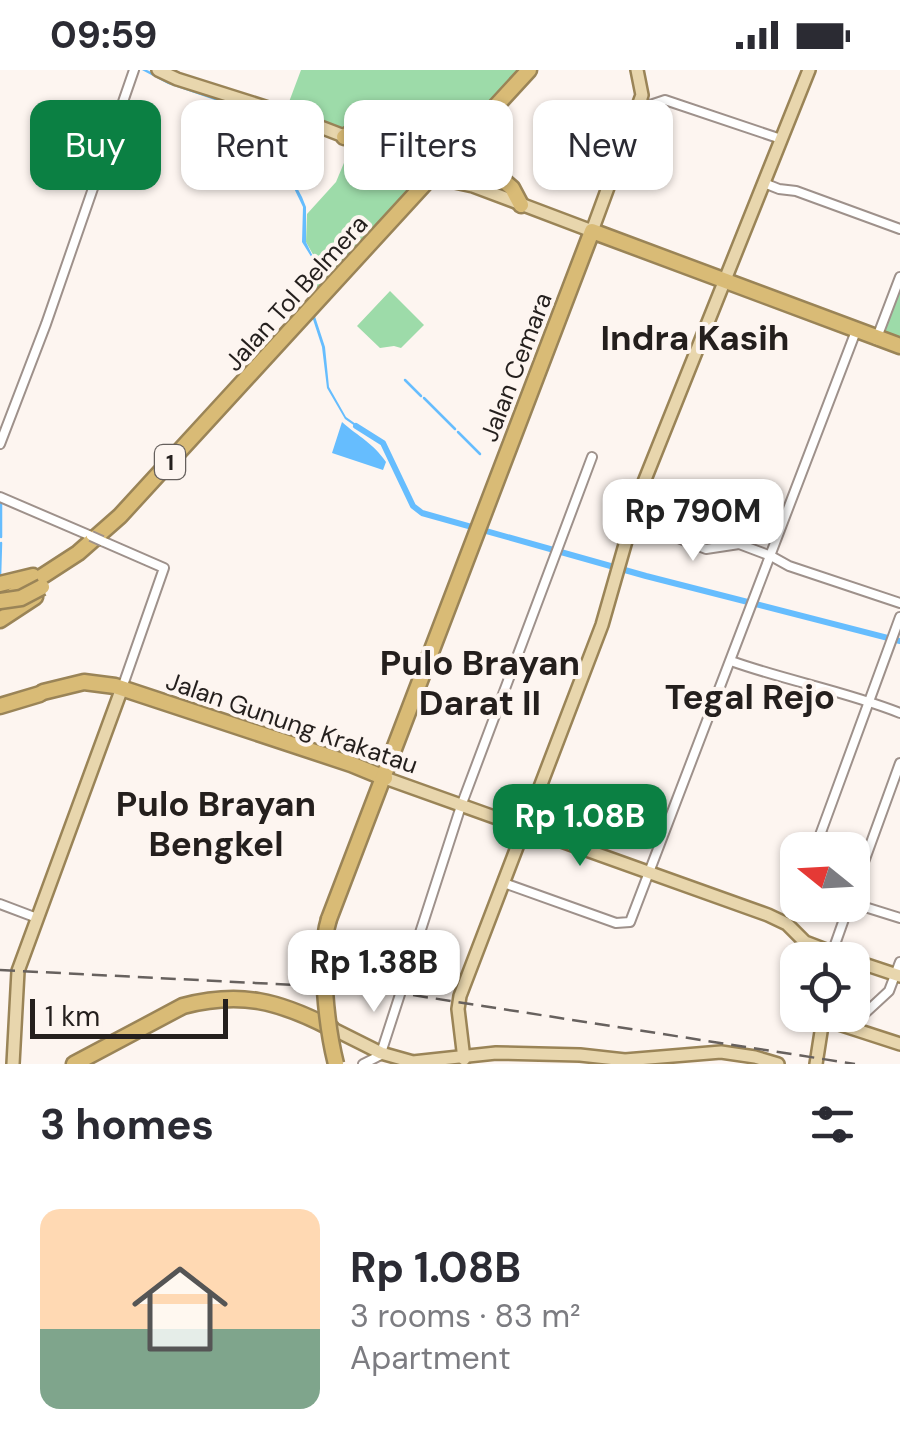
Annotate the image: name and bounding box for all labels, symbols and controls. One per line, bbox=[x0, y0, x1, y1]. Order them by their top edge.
text: 09:59 bbox=[50, 10, 157, 60]
chip: Buy bbox=[30, 100, 161, 190]
chip: Rent bbox=[181, 100, 324, 190]
chip: Filters bbox=[344, 100, 513, 190]
chip: New bbox=[533, 100, 673, 190]
street label: Jalan Tol Belmera bbox=[217, 208, 375, 378]
street label: Jalan Cemara bbox=[472, 288, 560, 446]
district label: Indra Kasih bbox=[600, 315, 790, 361]
road number: 1 bbox=[155, 445, 185, 479]
pin: Rp 790M bbox=[601, 479, 785, 564]
text: Rp 790M bbox=[625, 490, 761, 532]
district label: Pulo Brayan Darat II bbox=[380, 640, 580, 726]
street label: Jalan Gunung Krakatau bbox=[162, 664, 422, 782]
district label: Tegal Rejo bbox=[665, 674, 835, 720]
district label: Pulo Brayan Bengkel bbox=[116, 781, 316, 867]
pin: Rp 1.08B bbox=[477, 784, 683, 869]
text: Rp 1.08B bbox=[515, 795, 645, 837]
north arrow bbox=[780, 832, 870, 922]
map controls bbox=[780, 832, 870, 1032]
pin: Rp 1.38B bbox=[271, 930, 477, 1015]
text: Rp 1.38B bbox=[310, 941, 438, 983]
button: locate bbox=[780, 942, 870, 1032]
scale bar bbox=[30, 994, 228, 1038]
text: 1 km bbox=[45, 998, 100, 1035]
text: 3 homes bbox=[40, 1097, 214, 1152]
icon: filters bbox=[805, 1097, 860, 1152]
text: Rp 1.08B bbox=[350, 1240, 521, 1295]
icon: home bbox=[120, 1249, 240, 1369]
text: 3 rooms · 83 m² bbox=[350, 1295, 581, 1337]
text: Apartment bbox=[350, 1337, 511, 1379]

